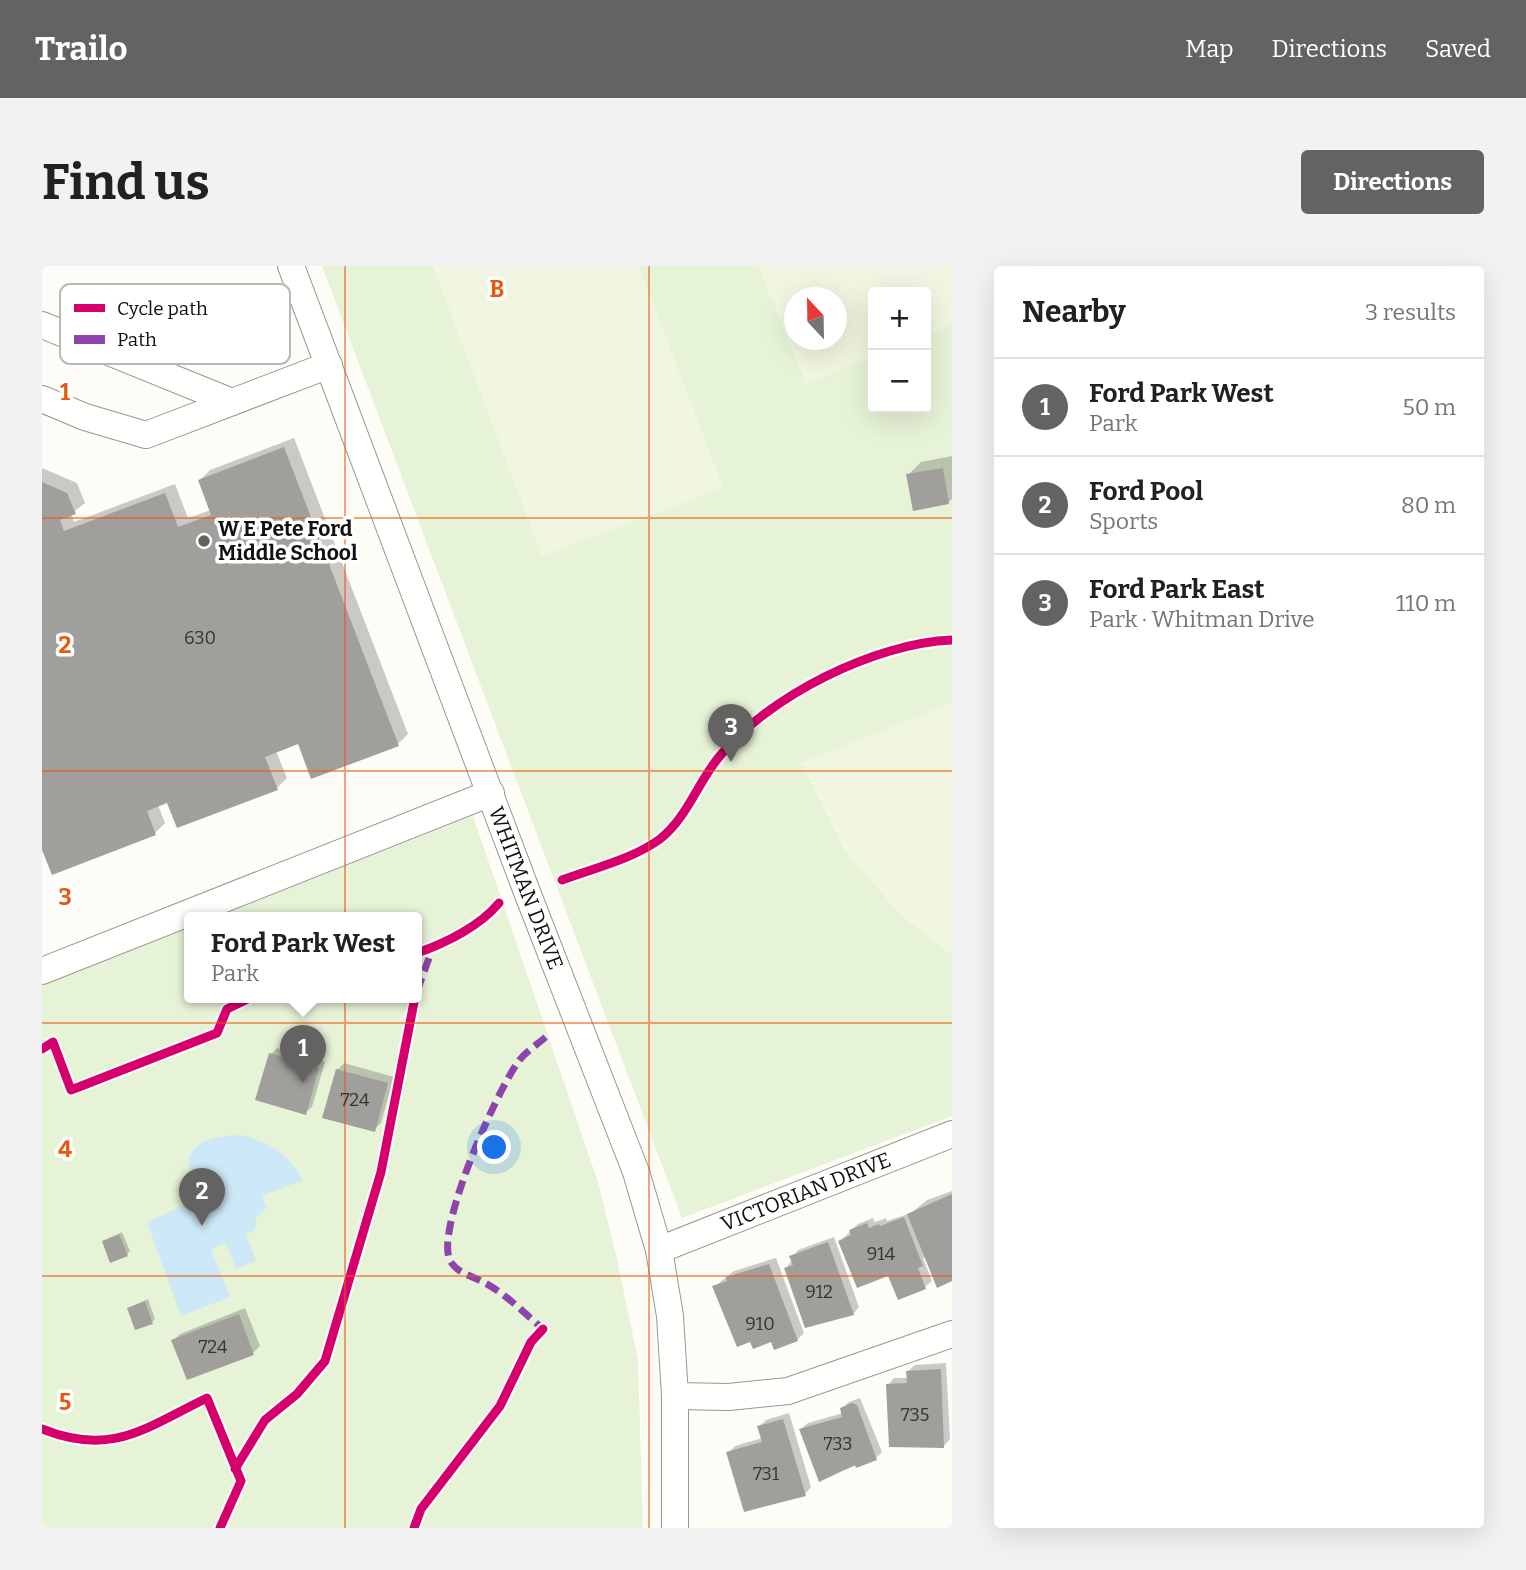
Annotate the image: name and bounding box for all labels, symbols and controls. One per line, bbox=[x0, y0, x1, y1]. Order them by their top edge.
text: Trailo bbox=[35, 29, 128, 69]
text: Map bbox=[1185, 35, 1234, 63]
text: Directions bbox=[1272, 35, 1387, 63]
text: Saved bbox=[1425, 35, 1491, 63]
button: Directions bbox=[1301, 150, 1484, 214]
text: Find us bbox=[42, 153, 210, 212]
text: B bbox=[490, 275, 504, 303]
legend bbox=[60, 284, 290, 364]
north arrow bbox=[784, 287, 847, 350]
map controls bbox=[868, 287, 931, 413]
button: + bbox=[868, 287, 931, 350]
text: Nearby bbox=[1022, 294, 1126, 330]
text: Cycle path bbox=[117, 297, 208, 320]
text: 3 results bbox=[1365, 298, 1456, 326]
text: Path bbox=[117, 328, 157, 351]
button: − bbox=[868, 350, 931, 413]
text: 1 bbox=[60, 378, 70, 406]
text: Ford Park West bbox=[1089, 378, 1274, 409]
text: 1 bbox=[1040, 393, 1050, 421]
text: 50 m bbox=[1402, 393, 1456, 421]
text: Park bbox=[1089, 409, 1138, 437]
text: Ford Pool bbox=[1089, 476, 1203, 507]
text: 2 bbox=[1039, 491, 1051, 519]
text: 80 m bbox=[1401, 491, 1456, 519]
text: Sports bbox=[1089, 507, 1158, 535]
place label: W E Pete Ford Middle School bbox=[218, 516, 358, 566]
marker: W E Pete Ford Middle School bbox=[196, 533, 212, 549]
text: Ford Park East bbox=[1089, 574, 1265, 605]
text: 3 bbox=[1038, 589, 1052, 617]
text: 110 m bbox=[1396, 589, 1456, 617]
text: Park · Whitman Drive bbox=[1089, 605, 1315, 633]
house number: 630 bbox=[184, 627, 216, 649]
text: 2 bbox=[59, 631, 72, 659]
pin: 3 bbox=[708, 704, 754, 762]
street label: WHITMAN DRIVE bbox=[483, 803, 569, 973]
text: 3 bbox=[58, 883, 72, 911]
popup bbox=[184, 912, 422, 1003]
text: Ford Park West bbox=[211, 928, 395, 959]
text: Park bbox=[211, 959, 259, 987]
pin: 1 bbox=[280, 1025, 326, 1083]
house number: 724 bbox=[340, 1089, 370, 1111]
your location bbox=[477, 1130, 511, 1164]
text: 4 bbox=[58, 1135, 72, 1163]
street label: VICTORIAN DRIVE bbox=[717, 1147, 895, 1237]
pin: 2 bbox=[179, 1168, 225, 1226]
house number: 914 bbox=[867, 1243, 896, 1265]
house number: 912 bbox=[805, 1281, 833, 1303]
house number: 910 bbox=[745, 1313, 775, 1335]
house number: 724 bbox=[198, 1336, 228, 1358]
text: 5 bbox=[59, 1388, 71, 1416]
house number: 735 bbox=[901, 1404, 929, 1426]
house number: 733 bbox=[824, 1433, 852, 1455]
house number: 731 bbox=[753, 1463, 780, 1485]

